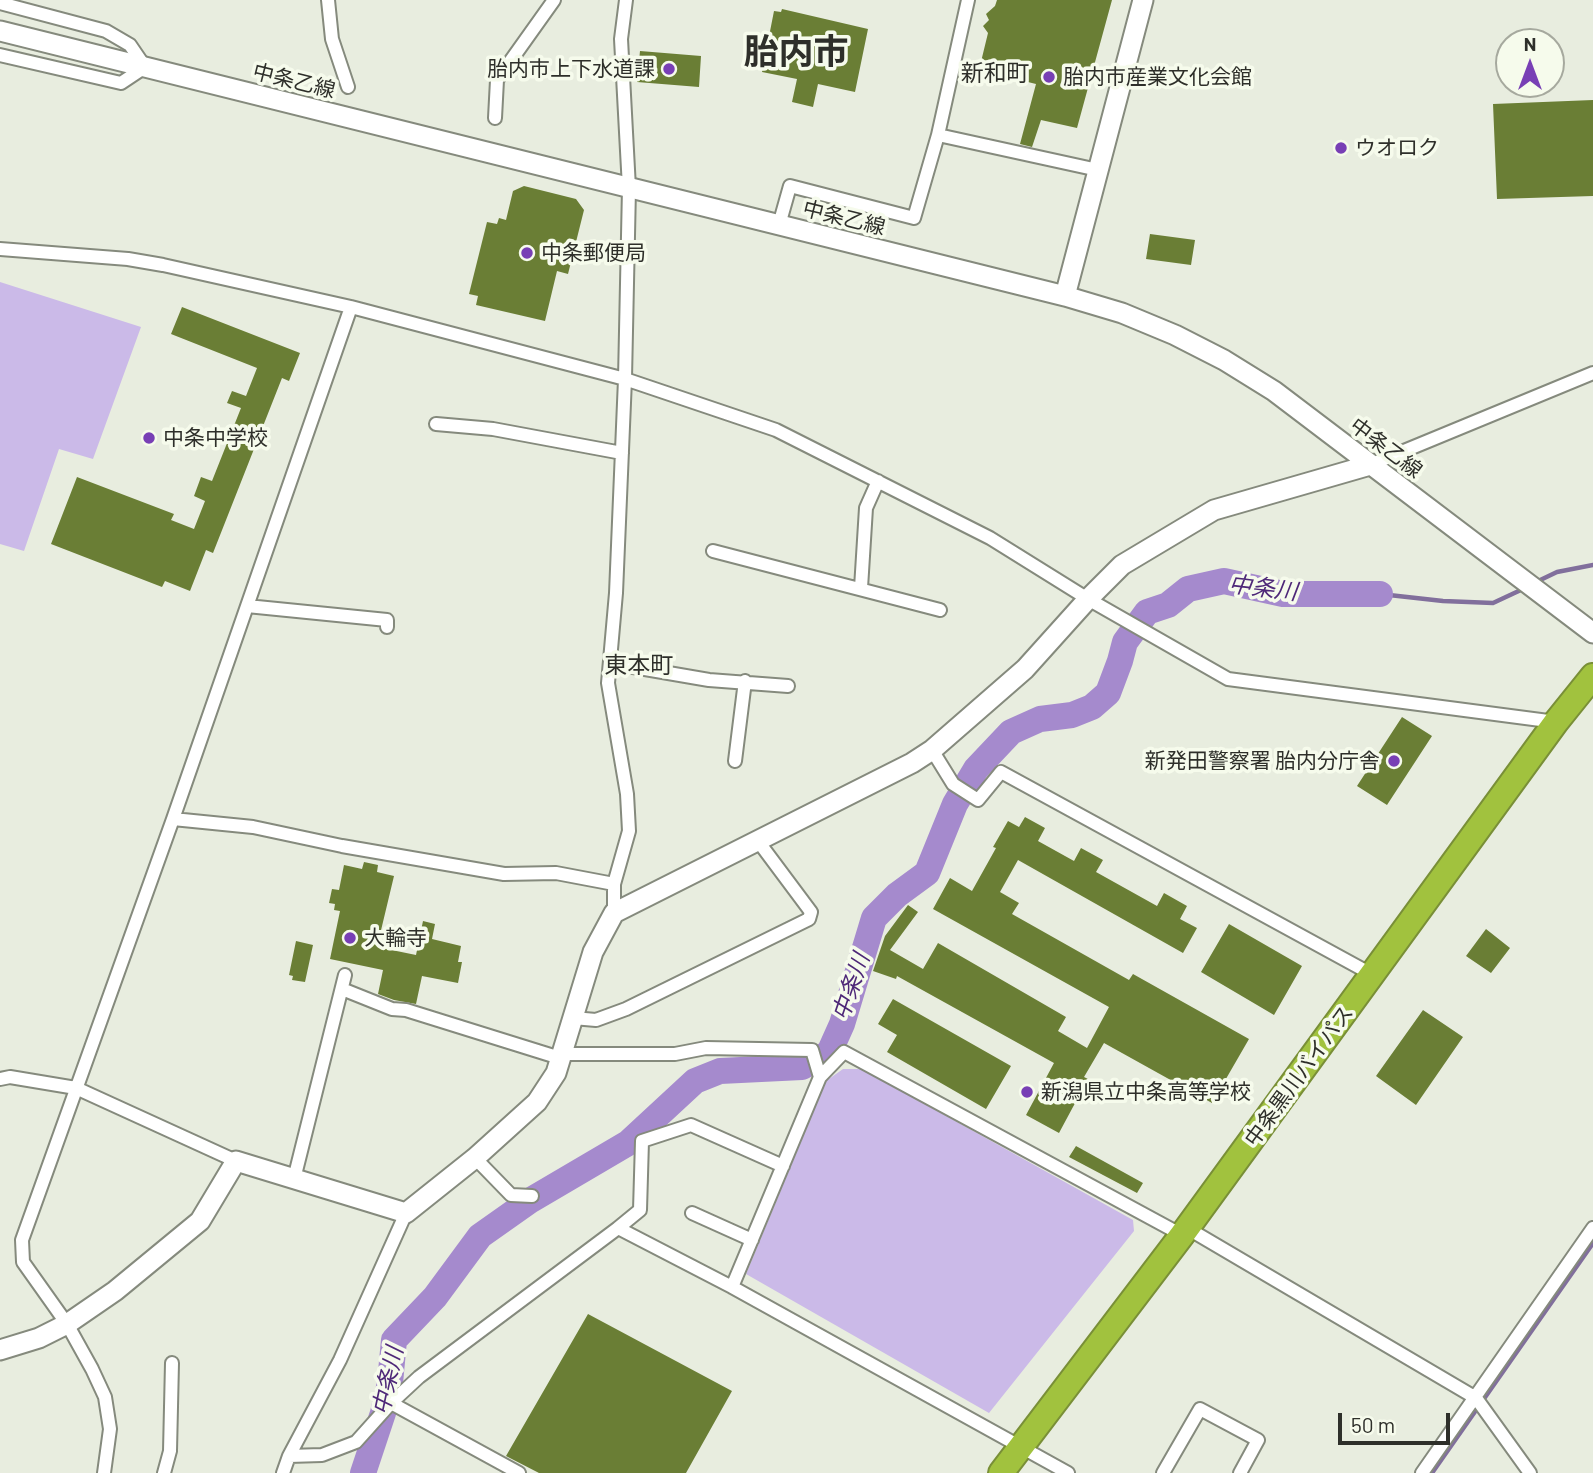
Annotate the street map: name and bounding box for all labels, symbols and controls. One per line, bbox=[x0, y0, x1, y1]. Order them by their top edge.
north arrow bbox=[1495, 28, 1565, 98]
district label: 胎内市 bbox=[744, 31, 848, 73]
text: N bbox=[1524, 32, 1536, 55]
place label: 胎内市上下水道課 bbox=[487, 56, 655, 82]
street label: 中条乙線 bbox=[250, 59, 338, 103]
district label: 新和町 bbox=[961, 59, 1029, 87]
marker: 胎内市上下水道課 bbox=[661, 61, 677, 77]
place label: 胎内市産業文化会館 bbox=[1063, 64, 1252, 90]
marker: 胎内市産業文化会館 bbox=[1041, 69, 1057, 85]
place label: ウオロク bbox=[1355, 135, 1439, 161]
marker: ウオロク bbox=[1333, 140, 1349, 156]
street label: 中条乙線 bbox=[800, 196, 888, 240]
place label: 中条郵便局 bbox=[541, 240, 646, 266]
marker: 中条郵便局 bbox=[519, 245, 535, 261]
street label: 中条乙線 bbox=[1345, 413, 1427, 483]
place label: 中条中学校 bbox=[163, 425, 268, 451]
marker: 中条中学校 bbox=[141, 430, 157, 446]
water label: 中条川 bbox=[1227, 570, 1299, 606]
district label: 東本町 bbox=[605, 651, 673, 679]
place label: 新発田警察署 胎内分庁舎 bbox=[1145, 748, 1380, 774]
marker: 新発田警察署 胎内分庁舎 bbox=[1386, 753, 1402, 769]
place label: 大輪寺 bbox=[364, 925, 427, 951]
marker: 大輪寺 bbox=[342, 930, 358, 946]
water label: 中条川 bbox=[827, 950, 875, 1024]
street label: 中条黒川バイパス bbox=[1239, 1001, 1359, 1151]
place label: 新潟県立中条高等学校 bbox=[1041, 1079, 1251, 1105]
marker: 新潟県立中条高等学校 bbox=[1019, 1084, 1035, 1100]
water label: 中条川 bbox=[367, 1344, 409, 1418]
scale bar bbox=[1341, 1400, 1453, 1444]
text: 50 m bbox=[1351, 1412, 1395, 1437]

